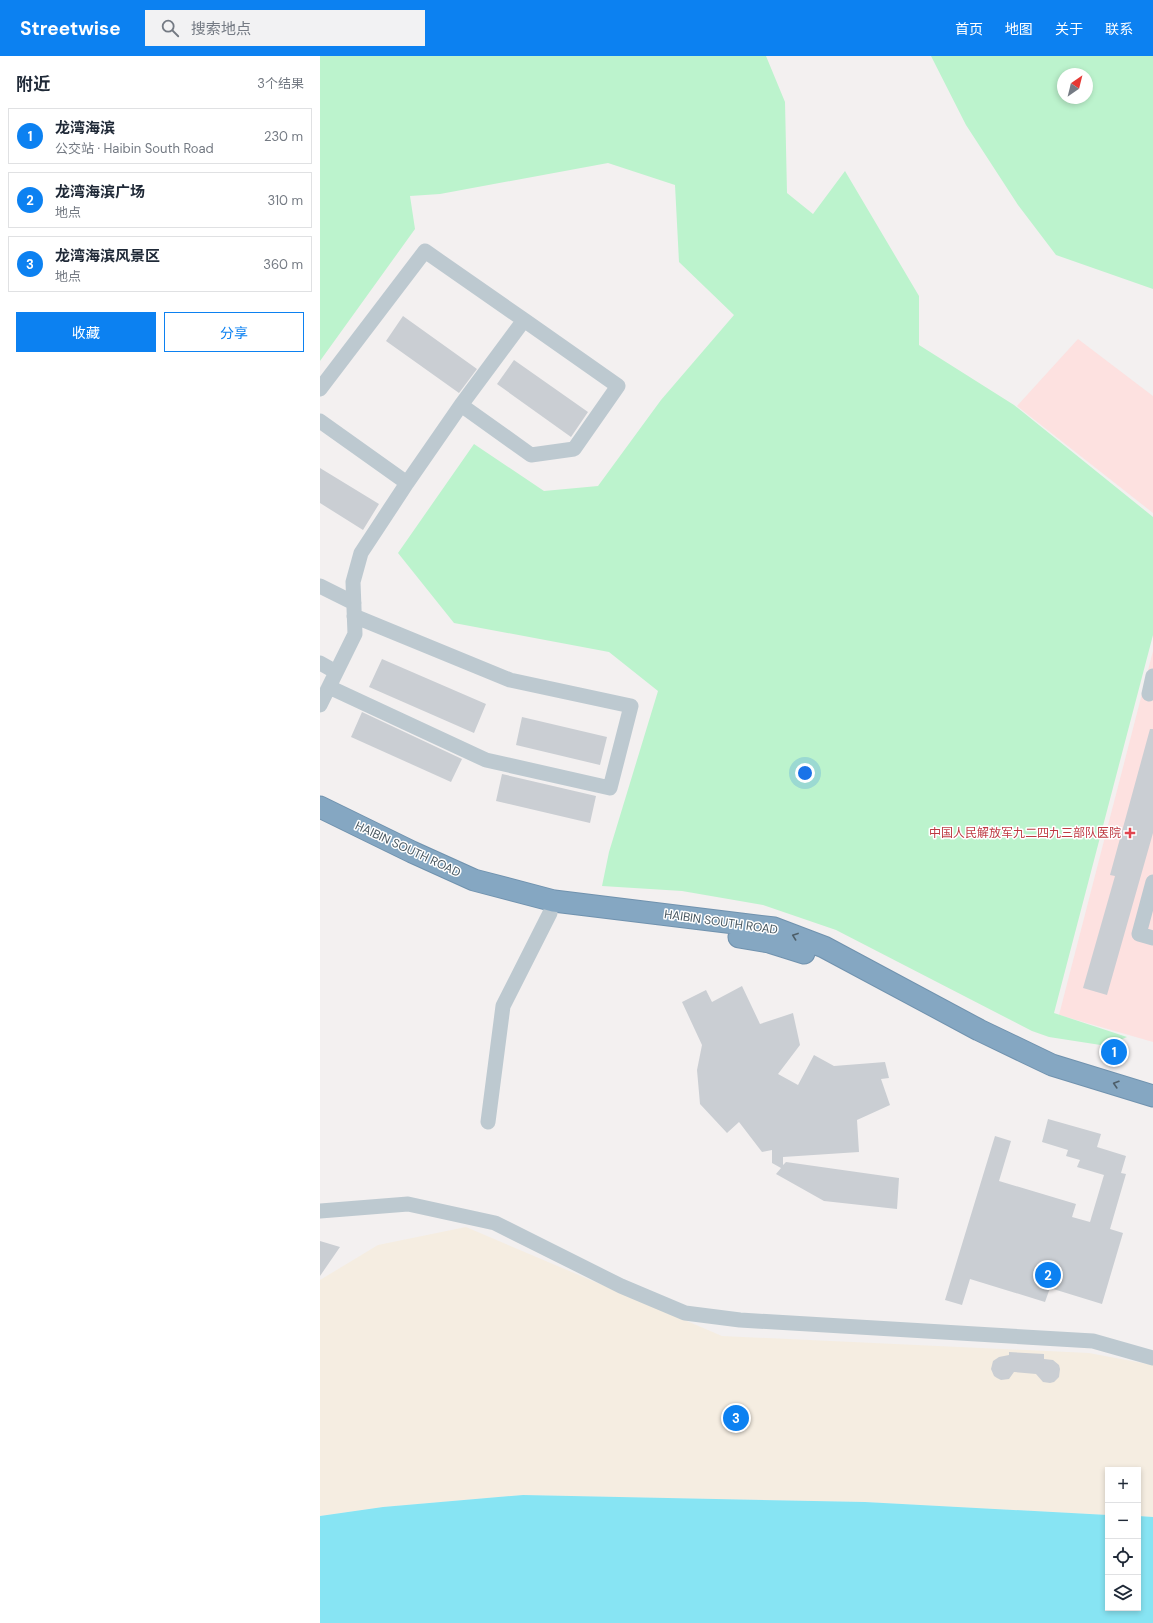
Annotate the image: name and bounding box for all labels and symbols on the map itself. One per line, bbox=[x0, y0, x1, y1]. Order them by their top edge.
north arrow bbox=[1057, 68, 1093, 104]
your location bbox=[795, 763, 815, 783]
street label: HAIBIN SOUTH ROAD bbox=[353, 818, 463, 880]
place label: 中国人民解放军九二四九三部队医院 bbox=[929, 825, 1121, 841]
marker: 中国人民解放军九二四九三部队医院 bbox=[1124, 827, 1136, 839]
street label: HAIBIN SOUTH ROAD bbox=[663, 906, 779, 938]
one-way arrow bbox=[792, 933, 799, 941]
pin: 1 bbox=[1101, 1037, 1127, 1067]
one-way arrow bbox=[1112, 1080, 1119, 1089]
pin: 2 bbox=[1035, 1260, 1061, 1290]
pin: 3 bbox=[723, 1403, 749, 1433]

